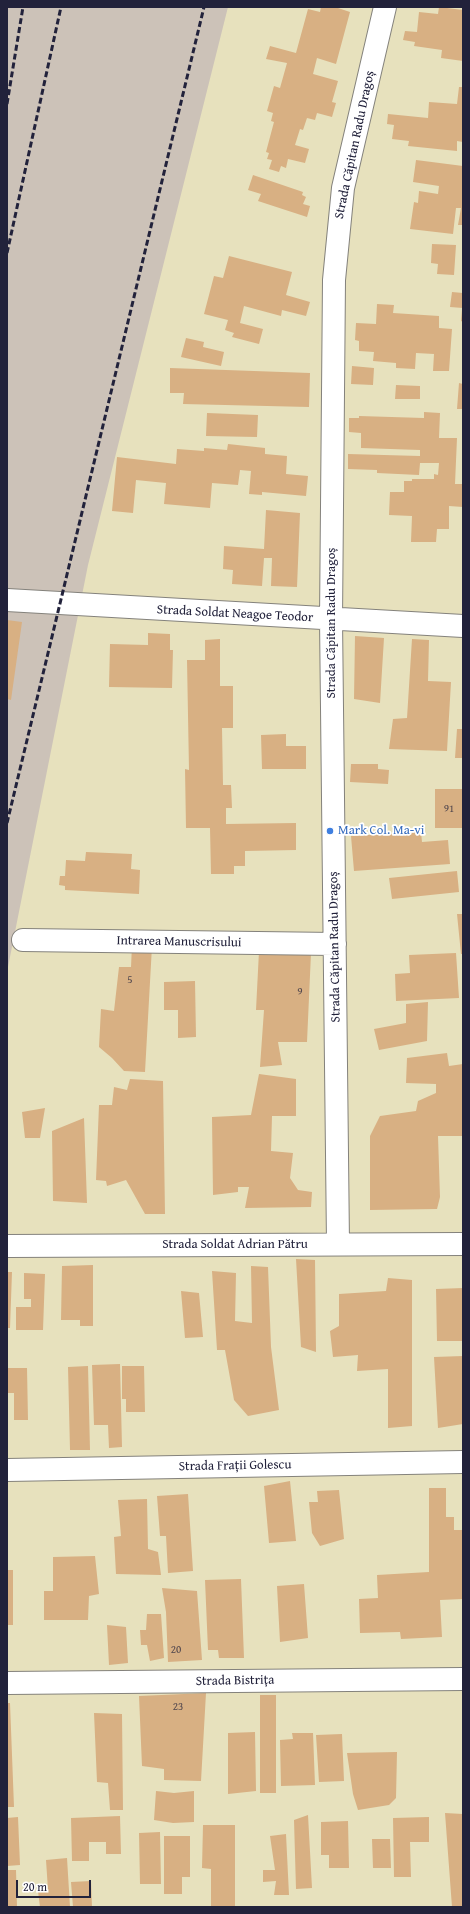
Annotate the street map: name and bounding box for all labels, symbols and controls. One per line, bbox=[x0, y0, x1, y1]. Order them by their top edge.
street label: Strada Căpitan Radu Dragoș bbox=[332, 70, 378, 220]
street label: Strada Căpitan Radu Dragoș bbox=[324, 547, 340, 699]
street label: Strada Soldat Neagoe Teodor bbox=[156, 602, 314, 626]
house number: 91 bbox=[444, 802, 454, 816]
place label: Mark Col. Ma-vi bbox=[338, 823, 424, 839]
marker: Mark Col. Ma-vi bbox=[325, 826, 335, 836]
street label: Strada Căpitan Radu Dragoș bbox=[326, 871, 344, 1023]
street label: Intrarea Manuscrisului bbox=[116, 933, 242, 951]
house number: 5 bbox=[127, 973, 133, 987]
house number: 9 bbox=[297, 985, 303, 999]
street label: Strada Soldat Adrian Pătru bbox=[162, 1237, 308, 1253]
street label: Strada Frații Golescu bbox=[179, 1457, 291, 1475]
house number: 20 bbox=[171, 1643, 181, 1657]
street label: Strada Bistrița bbox=[195, 1673, 275, 1689]
house number: 23 bbox=[173, 1700, 183, 1714]
scale bar bbox=[18, 1872, 93, 1898]
text: 20 m bbox=[23, 1878, 47, 1895]

